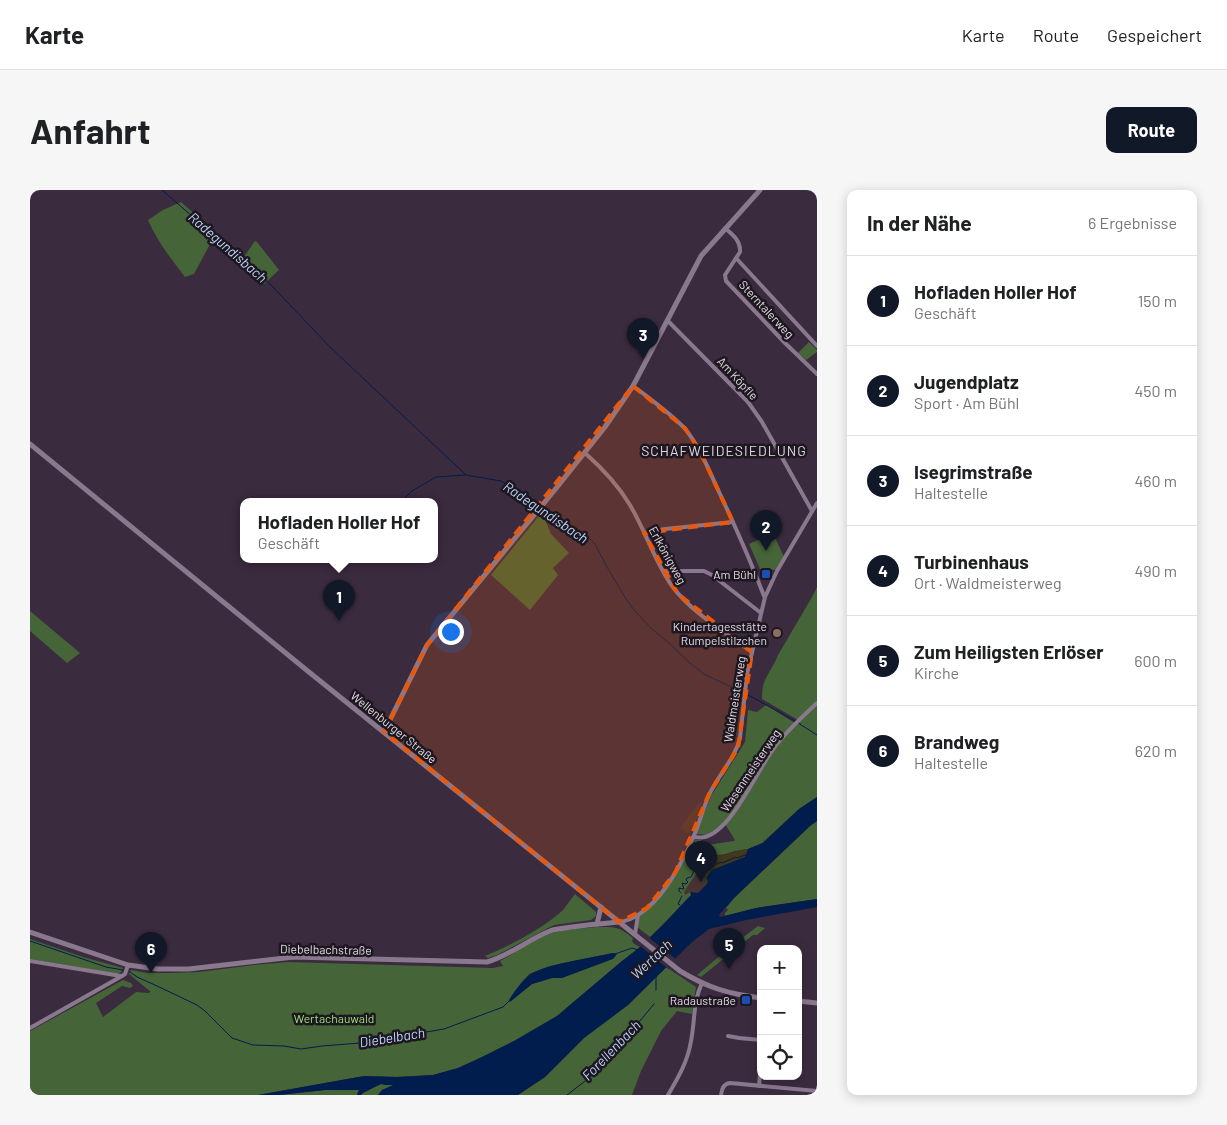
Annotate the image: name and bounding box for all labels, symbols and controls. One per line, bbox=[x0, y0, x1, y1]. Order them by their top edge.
text: Karte bbox=[25, 20, 84, 49]
text: Karte bbox=[962, 24, 1005, 46]
text: Route bbox=[1033, 24, 1079, 46]
text: Gespeichert bbox=[1107, 24, 1202, 46]
button: Route bbox=[1106, 107, 1197, 153]
text: Anfahrt bbox=[30, 109, 150, 151]
water label: Radegundisbach bbox=[185, 208, 271, 286]
text: In der Nähe bbox=[867, 210, 972, 235]
text: 6 Ergebnisse bbox=[1088, 213, 1177, 232]
street label: Sterntalerweg bbox=[737, 277, 797, 341]
text: Hofladen Holler Hof bbox=[914, 280, 1077, 303]
text: 1 bbox=[880, 291, 886, 310]
text: 150 m bbox=[1138, 291, 1177, 310]
text: Geschäft bbox=[914, 303, 977, 322]
pin: 3 bbox=[627, 318, 659, 359]
street label: Am Köpfle bbox=[715, 354, 761, 402]
text: Jugendplatz bbox=[914, 370, 1019, 393]
text: 2 bbox=[879, 381, 887, 400]
text: 450 m bbox=[1134, 381, 1177, 400]
text: Sport · Am Bühl bbox=[914, 393, 1019, 412]
district label: SCHAFWEIDESIEDLUNG bbox=[641, 442, 807, 459]
text: Isegrimstraße bbox=[914, 460, 1033, 483]
text: 3 bbox=[879, 471, 887, 490]
text: 460 m bbox=[1134, 471, 1177, 490]
water label: Radegundisbach bbox=[500, 477, 592, 547]
text: Haltestelle bbox=[914, 483, 988, 502]
popup bbox=[240, 498, 438, 563]
text: Hofladen Holler Hof bbox=[258, 510, 420, 533]
pin: 2 bbox=[750, 510, 782, 551]
street label: Erlkönigweg bbox=[646, 524, 690, 586]
text: Geschäft bbox=[258, 533, 320, 552]
text: Turbinenhaus bbox=[914, 550, 1029, 573]
text: 4 bbox=[878, 561, 888, 580]
text: 490 m bbox=[1134, 561, 1177, 580]
place label: Am Bühl bbox=[713, 567, 756, 581]
marker: Am Bühl bbox=[760, 568, 772, 580]
text: Ort · Waldmeisterweg bbox=[914, 573, 1062, 592]
pin: 1 bbox=[323, 580, 355, 621]
your location bbox=[438, 619, 464, 645]
place label: Kindertagesstätte Rumpelstilzchen bbox=[673, 619, 767, 647]
marker: Kindertagesstätte Rumpelstilzchen bbox=[771, 627, 783, 639]
text: Zum Heiligsten Erlöser bbox=[914, 640, 1104, 663]
text: 5 bbox=[879, 651, 887, 670]
text: 600 m bbox=[1134, 651, 1177, 670]
street label: Waldmeisterweg bbox=[720, 655, 748, 743]
text: Kirche bbox=[914, 663, 959, 682]
street label: Wellenburger Straße bbox=[348, 688, 440, 766]
street label: Wasenmeisterweg bbox=[717, 726, 783, 814]
text: Brandweg bbox=[914, 730, 999, 753]
text: 6 bbox=[879, 741, 887, 760]
text: 620 m bbox=[1135, 741, 1177, 760]
text: Haltestelle bbox=[914, 753, 988, 772]
pin: 4 bbox=[685, 841, 717, 882]
pin: 5 bbox=[713, 928, 745, 969]
pin: 6 bbox=[135, 932, 167, 973]
water label: Wertach bbox=[627, 936, 675, 982]
street label: Diebelbachstraße bbox=[280, 941, 372, 957]
map controls bbox=[757, 945, 802, 1080]
button: + bbox=[757, 945, 802, 990]
button: − bbox=[757, 990, 802, 1035]
place label: Radaustraße bbox=[670, 993, 736, 1007]
marker: Radaustraße bbox=[740, 994, 752, 1006]
park label: Wertachauwald bbox=[294, 1011, 374, 1025]
water label: Forellenbach bbox=[578, 1017, 644, 1083]
water label: Diebelbach bbox=[358, 1023, 426, 1051]
button: locate bbox=[757, 1035, 802, 1080]

